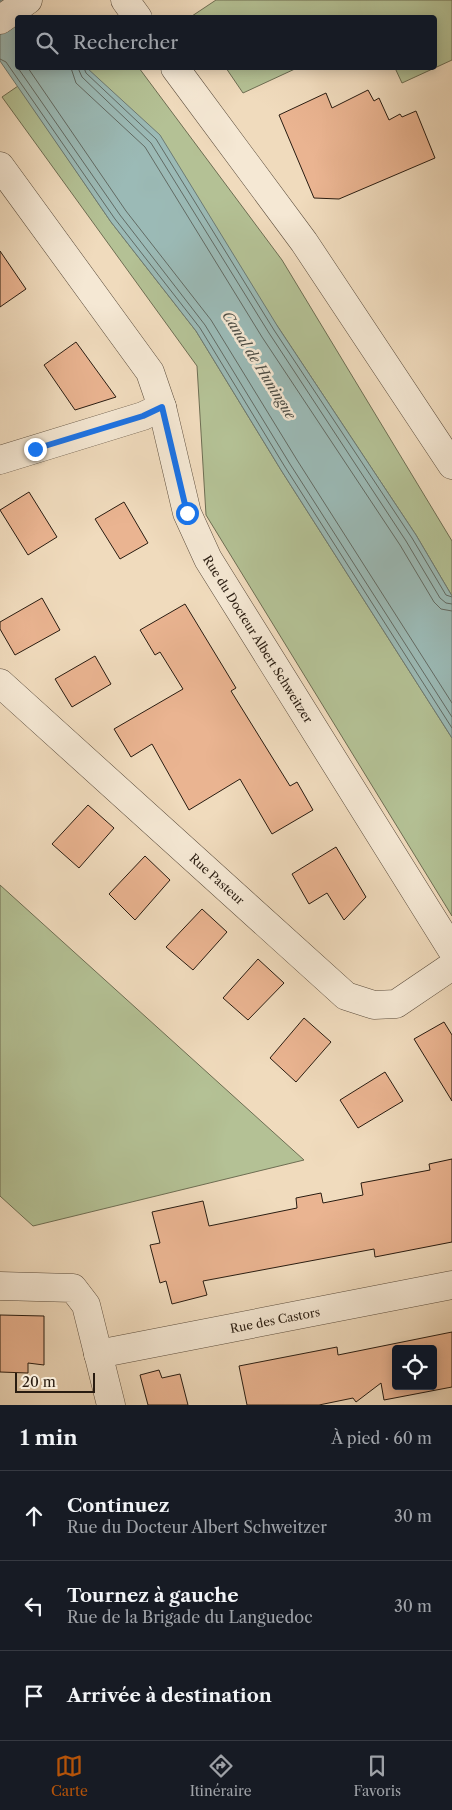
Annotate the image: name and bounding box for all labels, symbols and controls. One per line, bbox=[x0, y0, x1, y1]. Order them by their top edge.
search box bbox=[15, 15, 437, 70]
icon: search bbox=[33, 29, 61, 57]
text: Rechercher bbox=[73, 31, 178, 54]
water label: Canal de Huningue bbox=[218, 307, 300, 424]
route end bbox=[24, 438, 47, 461]
route start bbox=[176, 502, 199, 525]
street label: Rue du Docteur Albert Schweitzer bbox=[200, 552, 316, 726]
street label: Rue Pasteur bbox=[186, 850, 248, 908]
street label: Rue des Castors bbox=[229, 1304, 321, 1336]
map controls bbox=[392, 1345, 437, 1390]
button: locate bbox=[392, 1345, 437, 1390]
scale bar bbox=[15, 1370, 95, 1393]
text: 20 m bbox=[22, 1373, 56, 1391]
text: 1 min bbox=[20, 1425, 78, 1450]
text: À pied · 60 m bbox=[331, 1428, 432, 1448]
text: Continuez bbox=[67, 1494, 169, 1517]
icon: ahead bbox=[20, 1502, 48, 1530]
text: 30 m bbox=[394, 1506, 432, 1526]
text: Rue du Docteur Albert Schweitzer bbox=[67, 1517, 327, 1537]
text: Tournez à gauche bbox=[67, 1584, 239, 1607]
icon: left bbox=[20, 1592, 48, 1620]
text: 30 m bbox=[394, 1596, 432, 1616]
text: Rue de la Brigade du Languedoc bbox=[67, 1607, 313, 1627]
icon: arrive bbox=[20, 1682, 48, 1710]
text: Arrivée à destination bbox=[67, 1684, 272, 1707]
tab: Carte bbox=[51, 1752, 88, 1800]
tab: Itinéraire bbox=[190, 1752, 252, 1800]
tab: Favoris bbox=[353, 1752, 401, 1800]

